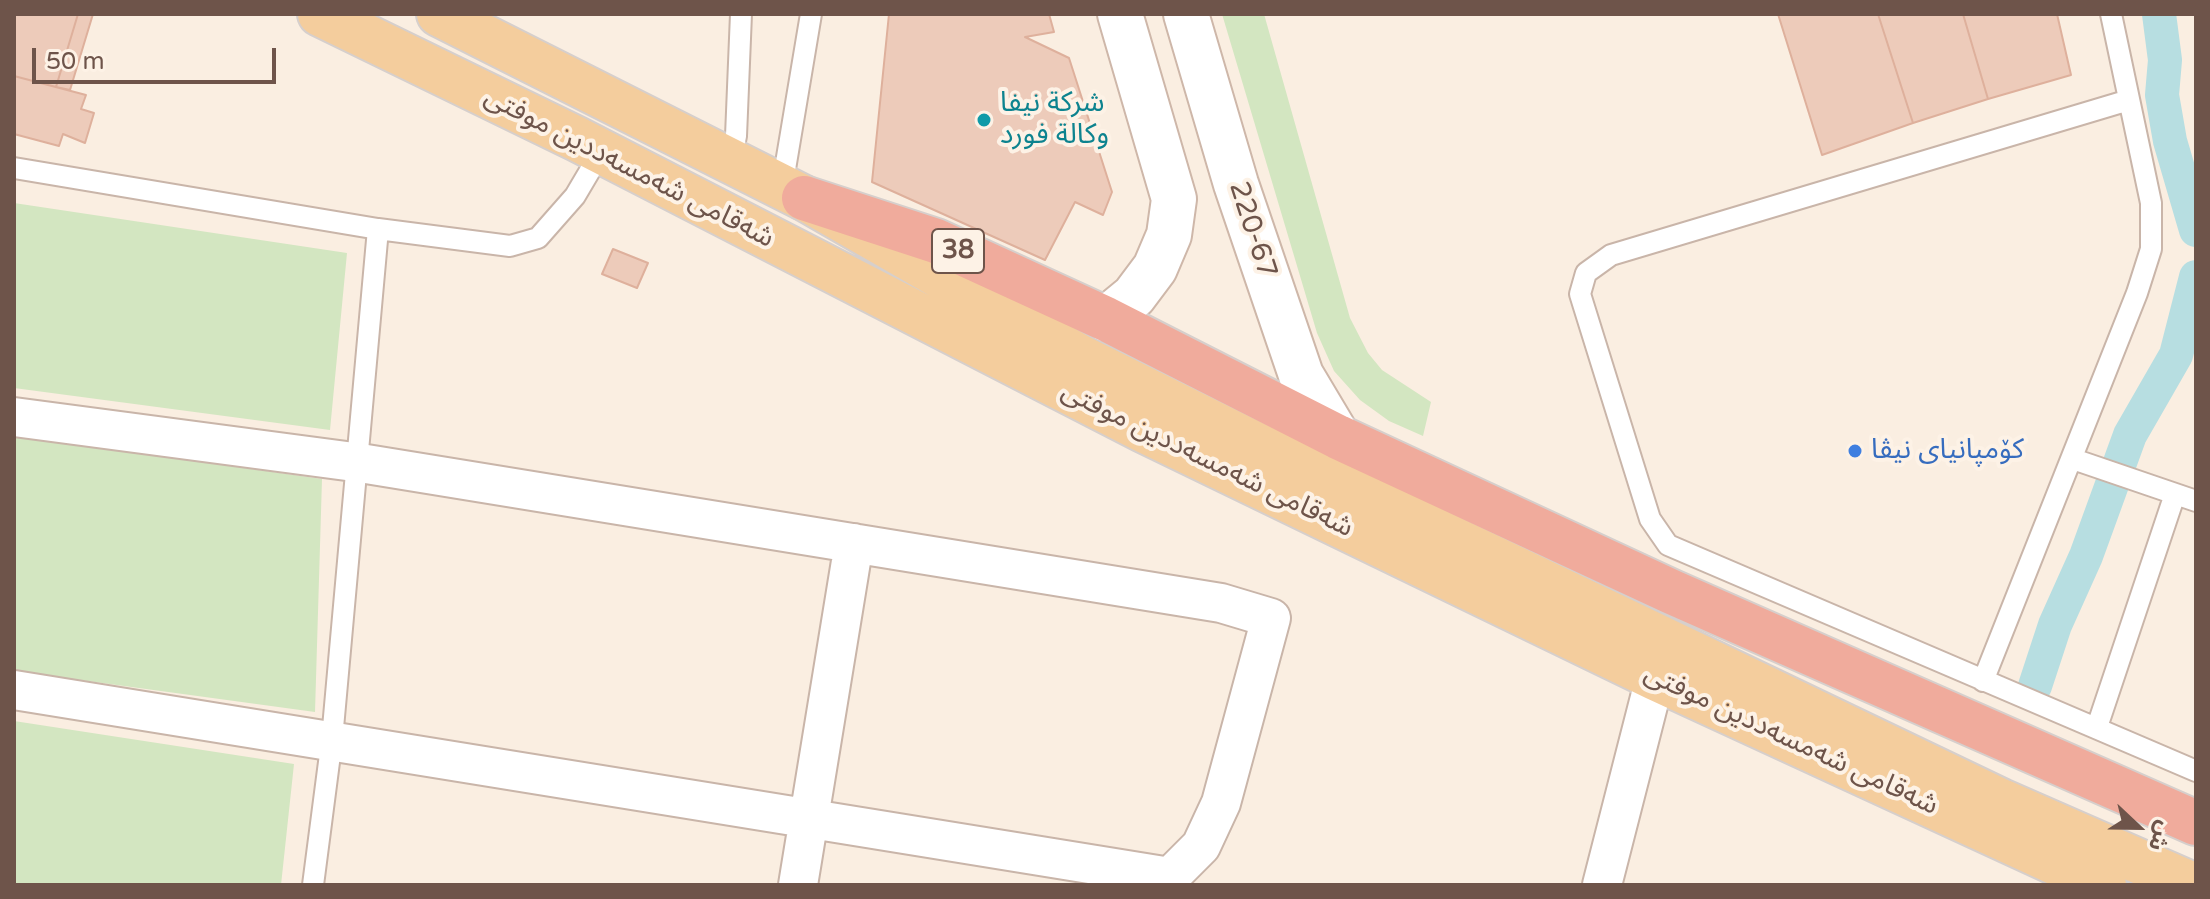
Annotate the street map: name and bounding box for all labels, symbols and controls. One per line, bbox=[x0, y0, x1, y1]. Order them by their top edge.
scale bar bbox=[36, 32, 280, 82]
text: 50 m bbox=[46, 47, 104, 76]
street label: شەقامی شەمسەددین موفتی bbox=[478, 80, 780, 256]
place label: شركة نيفا وكالة فورد bbox=[1000, 87, 1109, 153]
marker: شركة نيفا وكالة فورد bbox=[975, 111, 993, 129]
street label: 220-67 bbox=[1221, 178, 1283, 282]
road number: 38 bbox=[932, 229, 984, 273]
street label: شەقامی شەمسەددین موفتی bbox=[1055, 375, 1359, 545]
place label: کۆمپانیای نیڤا bbox=[1871, 434, 2024, 468]
marker: کۆمپانیای نیڤا bbox=[1846, 442, 1864, 460]
street label: شەقامی شەمسەددین موفتی bbox=[1639, 657, 1943, 823]
north arrow bbox=[2098, 787, 2178, 867]
text: ش bbox=[2143, 817, 2178, 855]

